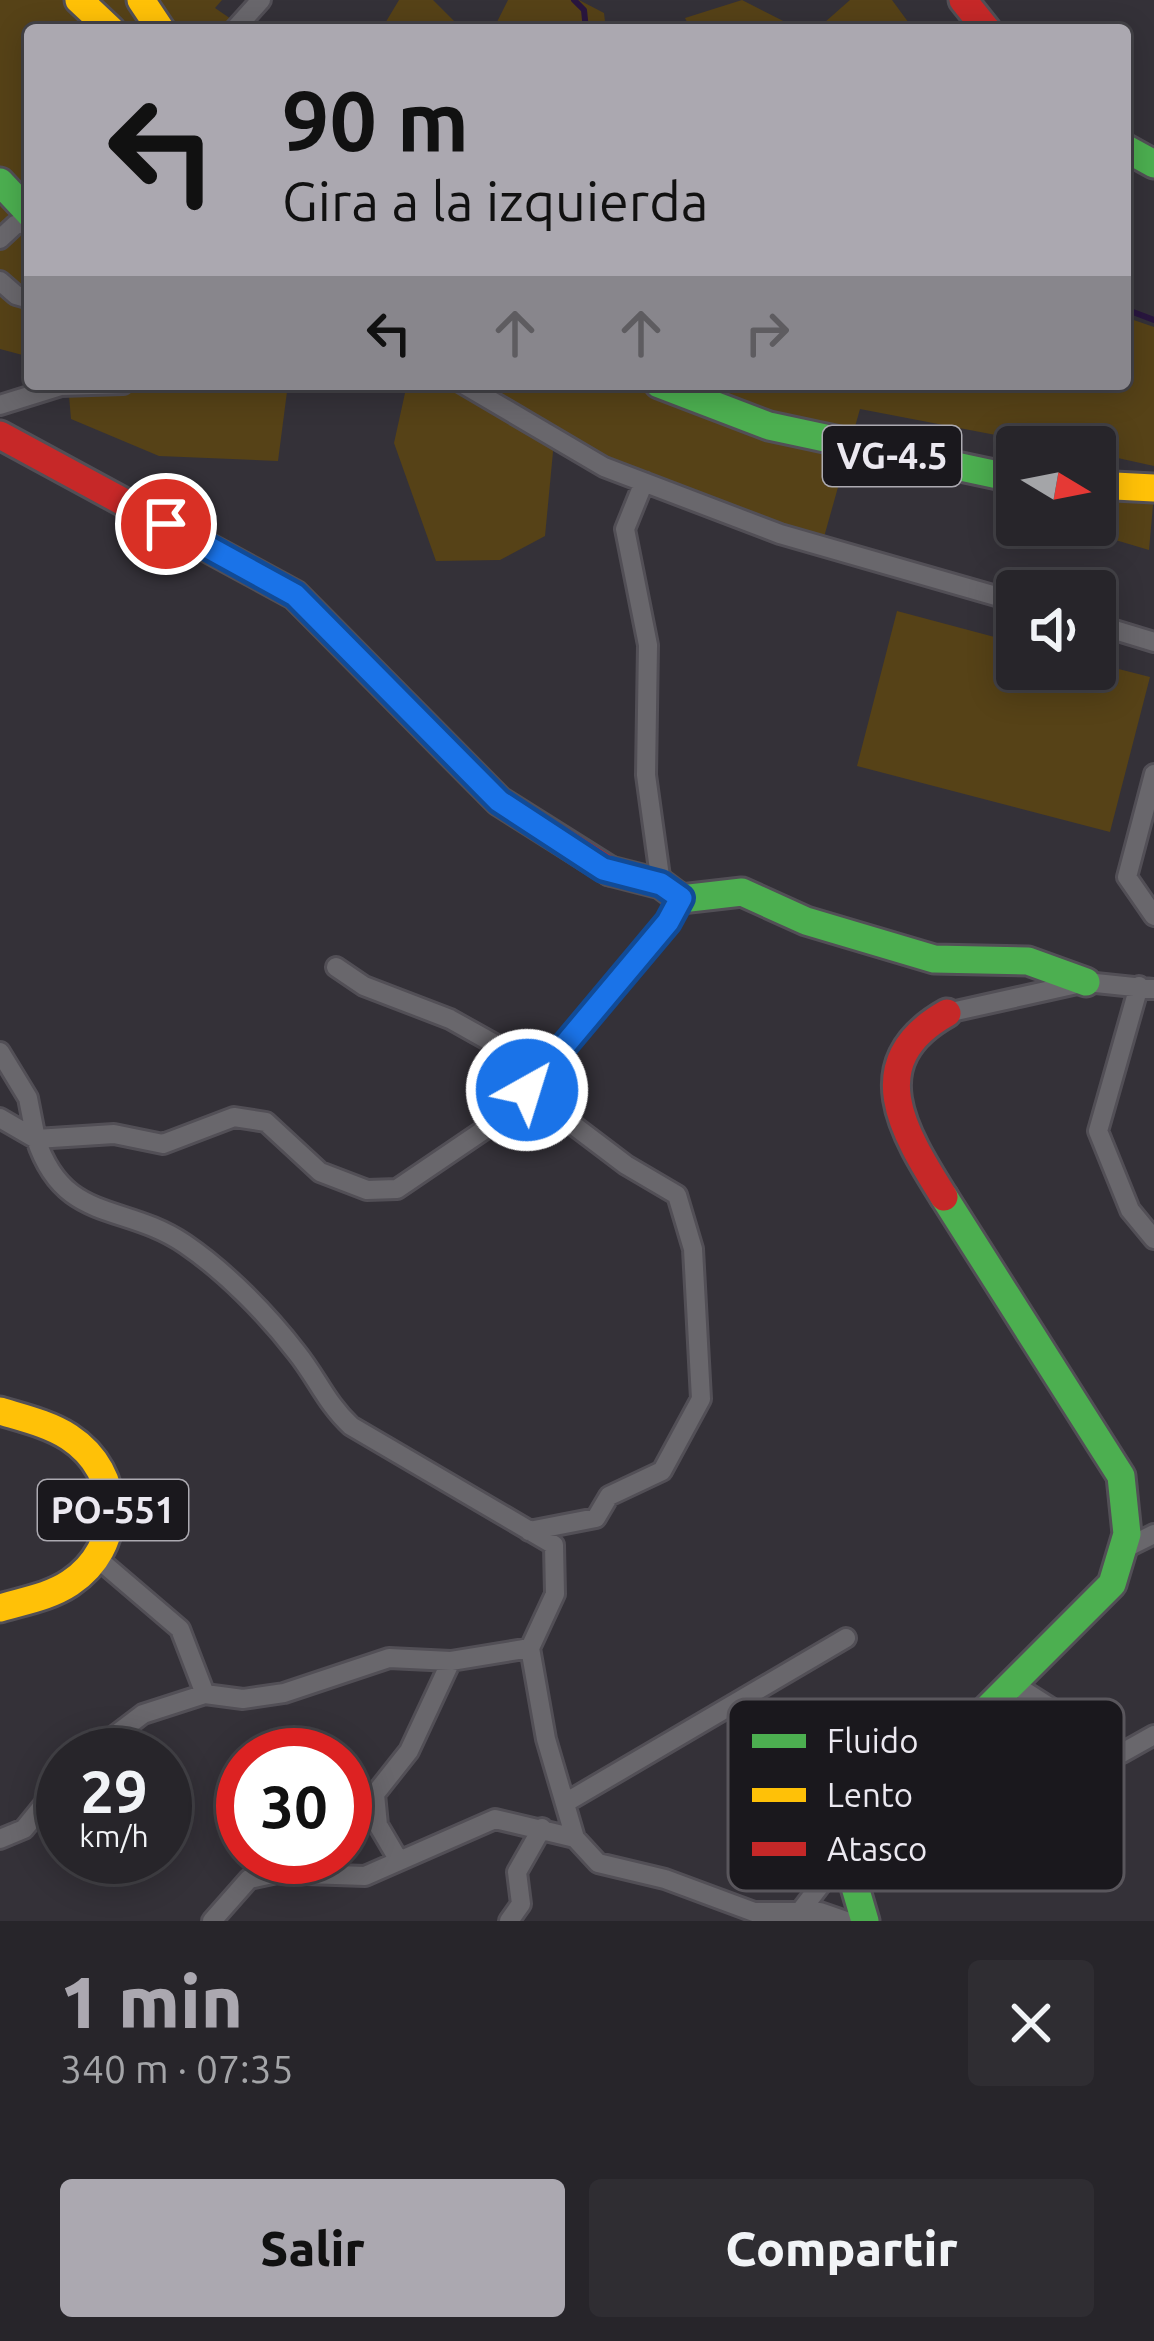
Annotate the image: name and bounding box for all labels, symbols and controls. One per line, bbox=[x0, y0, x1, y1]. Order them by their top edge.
icon: left bbox=[84, 72, 240, 228]
text: 90 m bbox=[282, 73, 469, 167]
text: Gira a la izquierda bbox=[282, 171, 709, 231]
icon: left bbox=[356, 300, 422, 366]
icon: ahead bbox=[482, 300, 548, 366]
icon: ahead bbox=[608, 300, 674, 366]
icon: right bbox=[734, 300, 800, 366]
road number: VG-4.5 bbox=[823, 426, 961, 486]
north arrow bbox=[996, 426, 1116, 546]
map controls bbox=[996, 426, 1116, 690]
pin bbox=[115, 473, 217, 575]
icon: arrive bbox=[133, 491, 199, 557]
button: sound bbox=[996, 570, 1116, 690]
position arrow bbox=[464, 1027, 590, 1153]
road number: PO-551 bbox=[38, 1480, 188, 1540]
legend bbox=[728, 1699, 1124, 1891]
text: Fluido bbox=[827, 1722, 918, 1759]
speed limit sign: 30 bbox=[216, 1728, 372, 1884]
text: 29 bbox=[80, 1757, 148, 1824]
text: Lento bbox=[827, 1776, 913, 1813]
text: km/h bbox=[79, 1819, 149, 1853]
text: Atasco bbox=[827, 1830, 927, 1867]
button: close bbox=[968, 1960, 1094, 2086]
text: 1 min bbox=[60, 1961, 243, 2042]
text: 340 m · 07:35 bbox=[60, 2047, 294, 2090]
button: Salir bbox=[60, 2179, 565, 2317]
button: Compartir bbox=[589, 2179, 1094, 2317]

